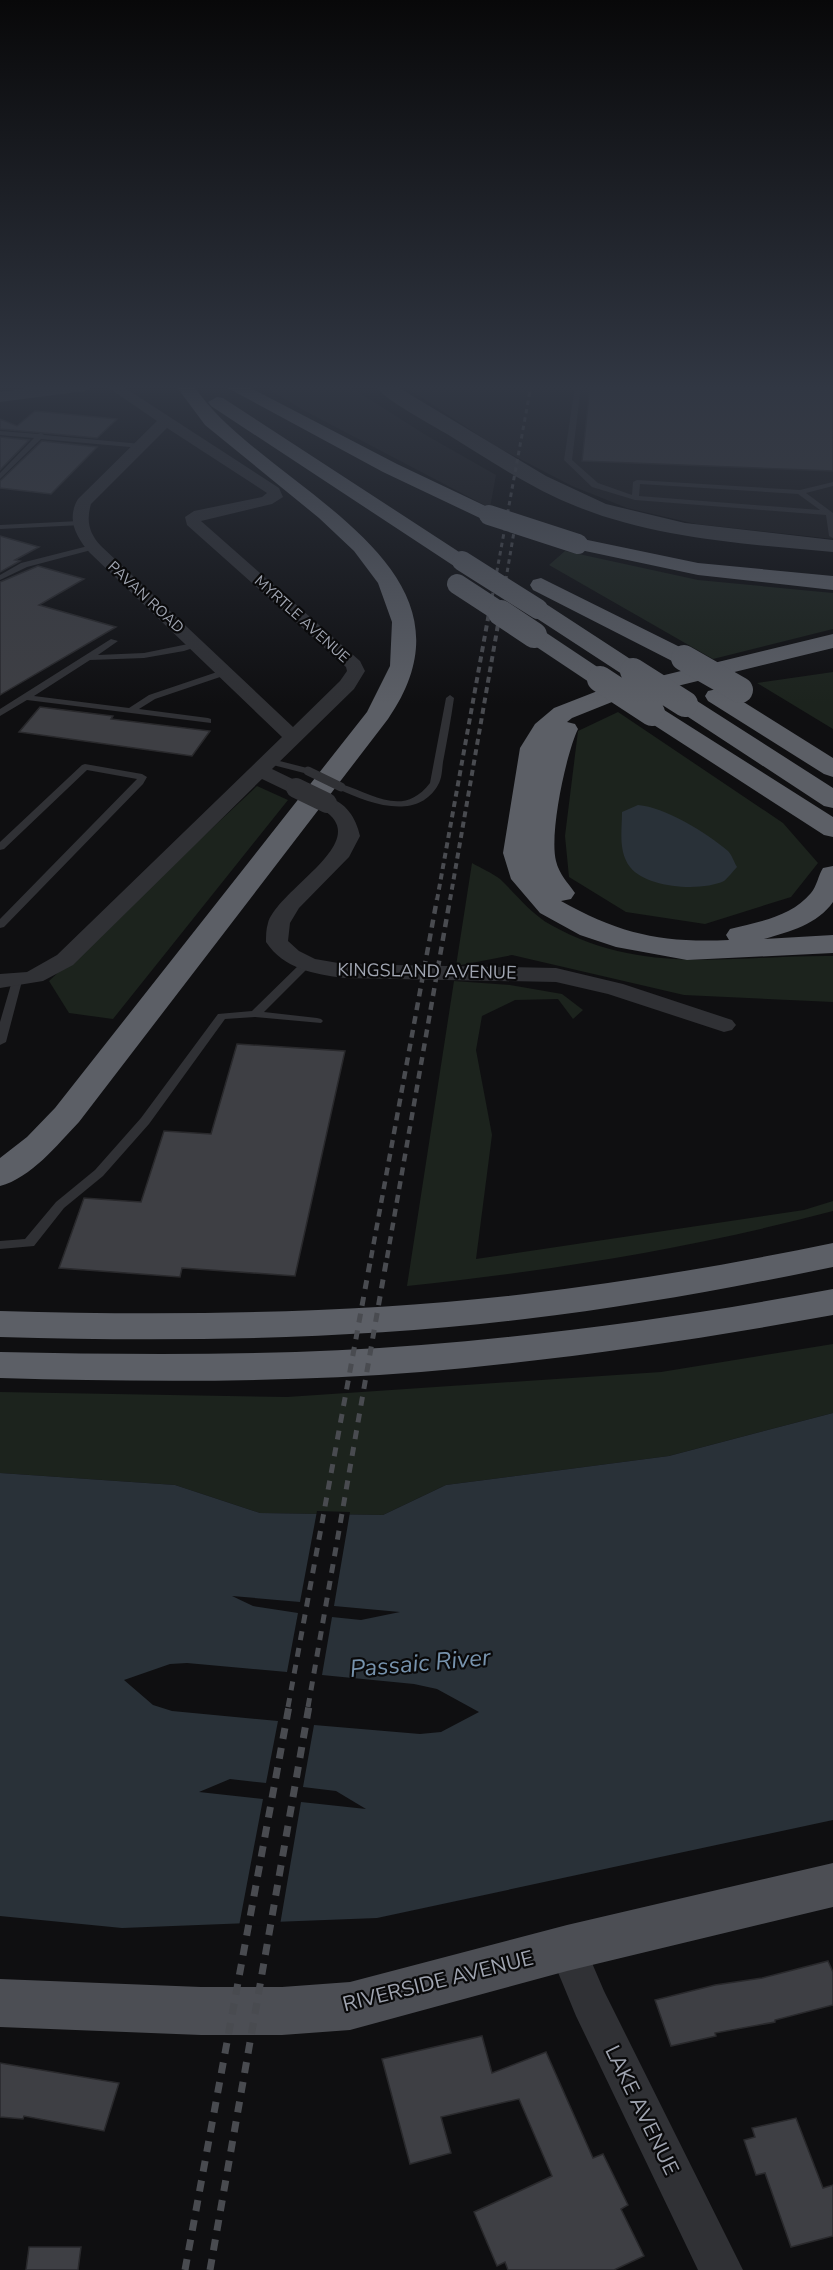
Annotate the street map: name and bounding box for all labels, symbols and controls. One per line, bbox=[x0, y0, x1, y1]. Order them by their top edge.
street label: PAVAN ROAD bbox=[104, 557, 188, 637]
street label: MYRTLE AVENUE bbox=[250, 571, 354, 667]
street label: KINGSLAND AVENUE bbox=[337, 957, 517, 985]
water label: Passaic River bbox=[348, 1641, 493, 1685]
street label: RIVERSIDE AVENUE bbox=[340, 1944, 536, 2018]
street label: LAKE AVENUE bbox=[599, 2040, 685, 2180]

